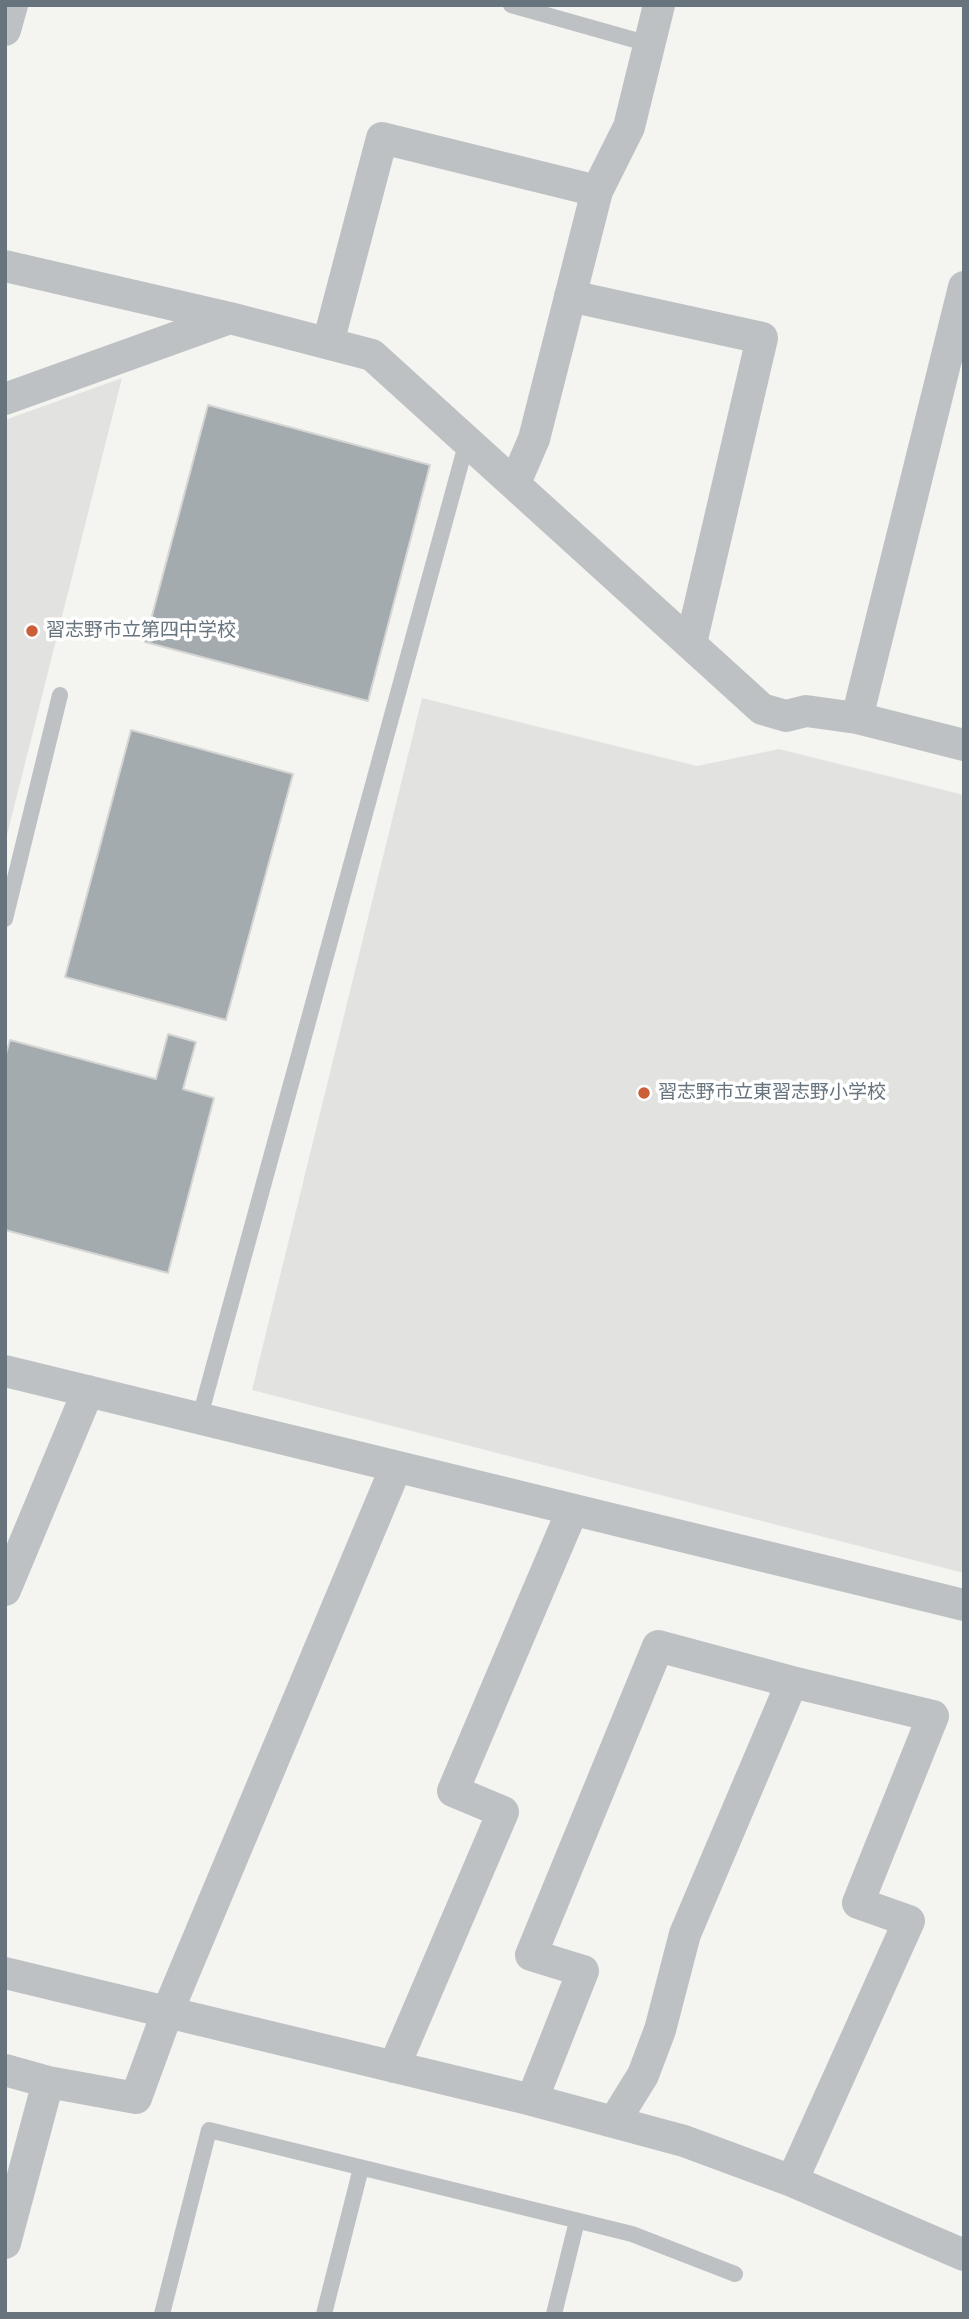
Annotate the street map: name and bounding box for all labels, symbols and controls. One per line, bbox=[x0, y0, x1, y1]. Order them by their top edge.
place label: 習志野市立第四中学校 bbox=[46, 620, 236, 642]
marker: 習志野市立第四中学校 bbox=[24, 623, 40, 639]
place label: 習志野市立東習志野小学校 bbox=[658, 1082, 886, 1104]
marker: 習志野市立東習志野小学校 bbox=[636, 1085, 652, 1101]

